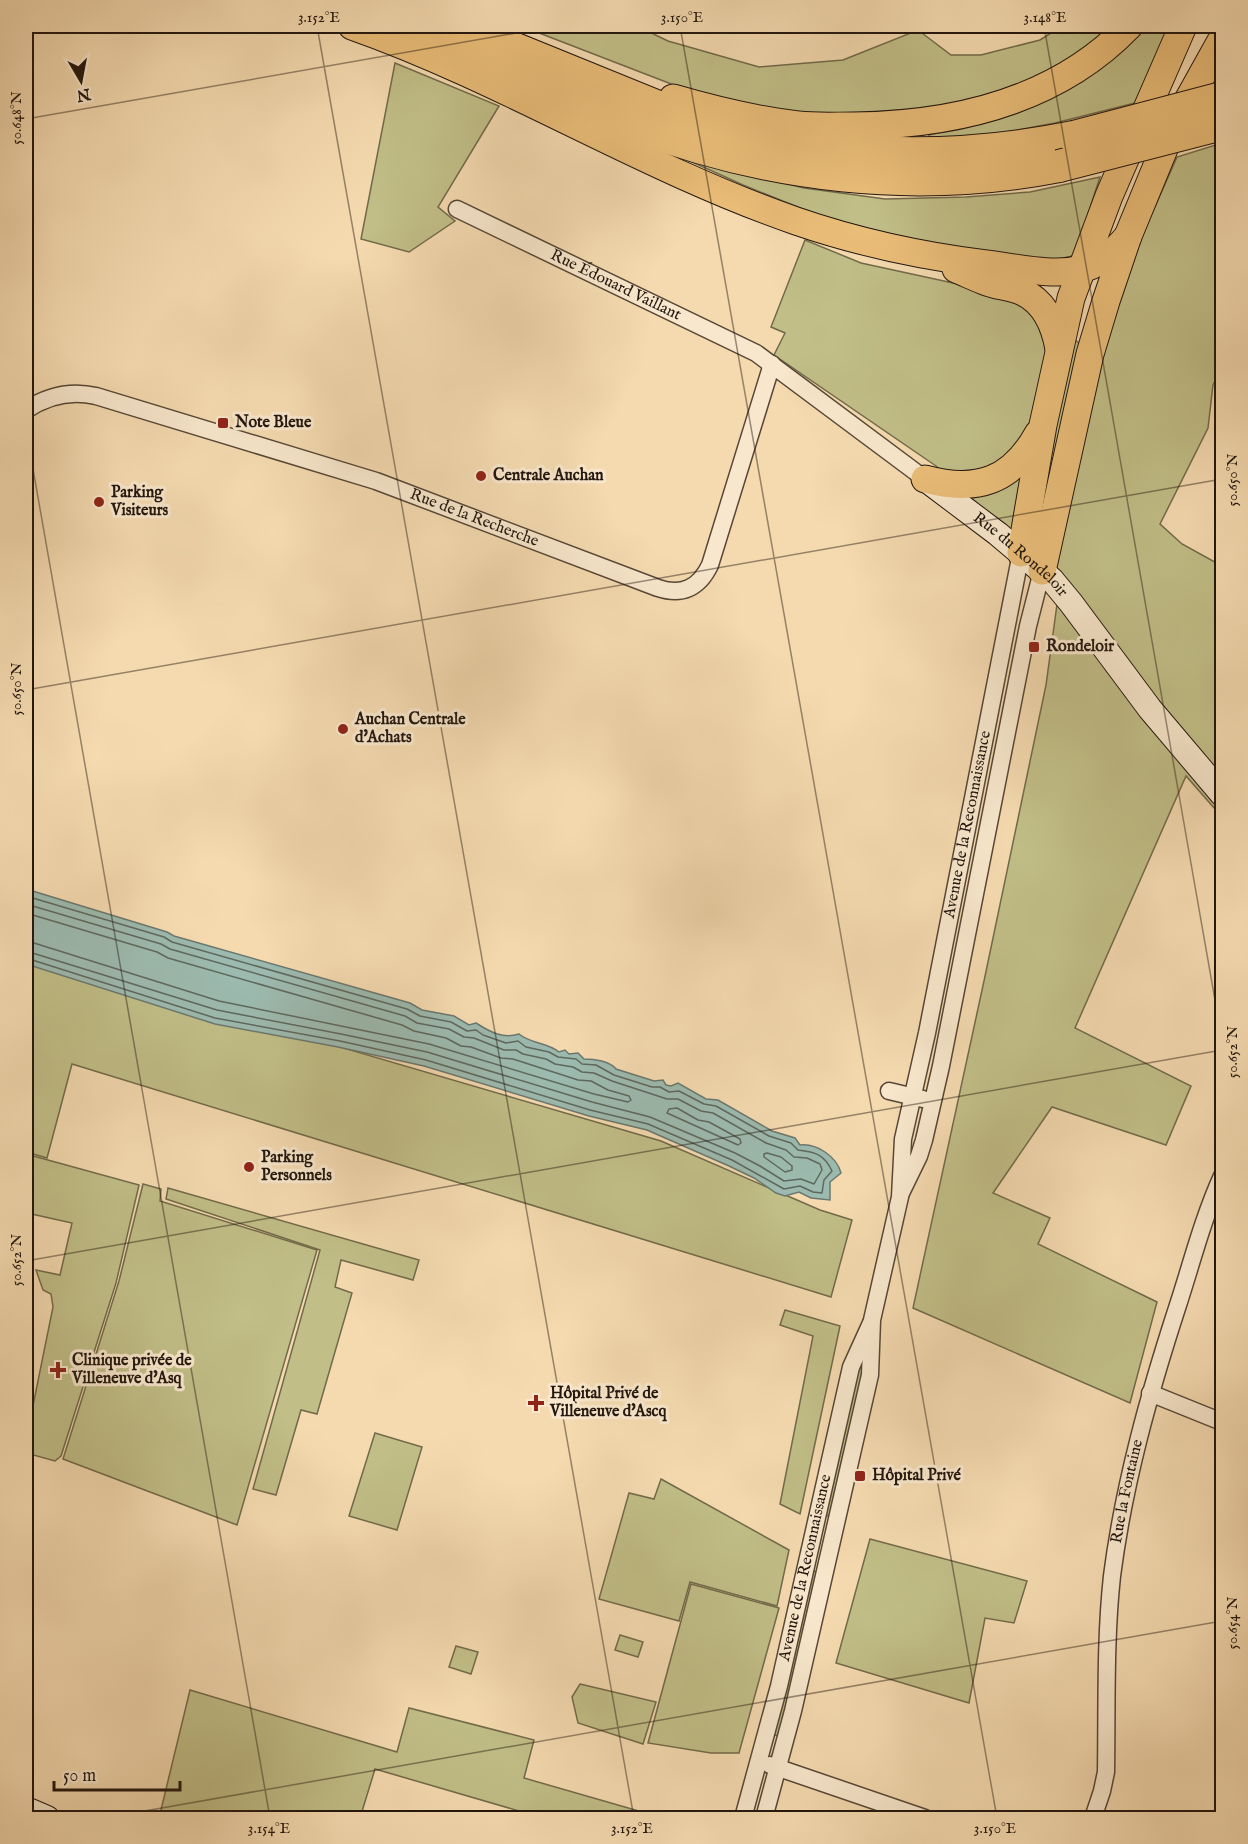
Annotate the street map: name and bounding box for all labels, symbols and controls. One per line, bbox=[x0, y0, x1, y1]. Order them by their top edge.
text: 3.152°E bbox=[298, 8, 340, 27]
text: 3.150°E bbox=[661, 8, 703, 27]
text: 3.148°E bbox=[1024, 8, 1066, 27]
north arrow bbox=[51, 51, 111, 111]
text: N bbox=[75, 83, 93, 105]
text: 50.648°N bbox=[7, 91, 26, 145]
street label: Rue Édouard Vaillant bbox=[547, 245, 685, 326]
place label: Note Bleue bbox=[234, 413, 312, 433]
marker: Note Bleue bbox=[216, 416, 230, 430]
text: 50.650°N bbox=[1223, 454, 1242, 506]
place label: Centrale Auchan bbox=[493, 466, 604, 486]
marker: Centrale Auchan bbox=[474, 469, 488, 483]
place label: Parking Visiteurs bbox=[110, 483, 169, 521]
street label: Rue de la Recherche bbox=[407, 485, 541, 552]
marker: Parking Visiteurs bbox=[92, 495, 106, 509]
street label: Rue du Rondeloir bbox=[969, 508, 1072, 601]
place label: Rondeloir bbox=[1046, 637, 1114, 657]
marker: Rondeloir bbox=[1027, 640, 1041, 654]
text: 50.650°N bbox=[7, 663, 26, 715]
place label: Auchan Centrale d'Achats bbox=[354, 710, 466, 748]
marker: Auchan Centrale d'Achats bbox=[336, 722, 350, 736]
street label: Avenue de la Reconnaissance bbox=[940, 729, 996, 921]
text: 50.652°N bbox=[1223, 1026, 1242, 1078]
place label: Parking Personnels bbox=[261, 1148, 332, 1186]
marker: Parking Personnels bbox=[242, 1160, 256, 1174]
text: 50.652°N bbox=[7, 1234, 26, 1286]
place label: Clinique privée de Villeneuve d'Asq bbox=[71, 1351, 192, 1389]
marker: Clinique privée de Villeneuve d'Asq bbox=[49, 1361, 67, 1379]
place label: Hôpital Privé de Villeneuve d'Ascq bbox=[549, 1384, 667, 1422]
marker: Hôpital Privé de Villeneuve d'Ascq bbox=[527, 1394, 545, 1412]
street label: Rue la Fontaine bbox=[1107, 1437, 1148, 1545]
place label: Hôpital Privé bbox=[872, 1466, 962, 1486]
marker: Hôpital Privé bbox=[853, 1469, 867, 1483]
street label: Avenue de la Reconnaissance bbox=[775, 1473, 836, 1664]
text: 50.654°N bbox=[1223, 1597, 1242, 1649]
scale bar bbox=[54, 1754, 180, 1792]
text: 50 m bbox=[63, 1765, 96, 1788]
text: 3.154°E bbox=[248, 1819, 290, 1838]
text: 3.152°E bbox=[611, 1819, 653, 1838]
text: 3.150°E bbox=[974, 1819, 1016, 1838]

